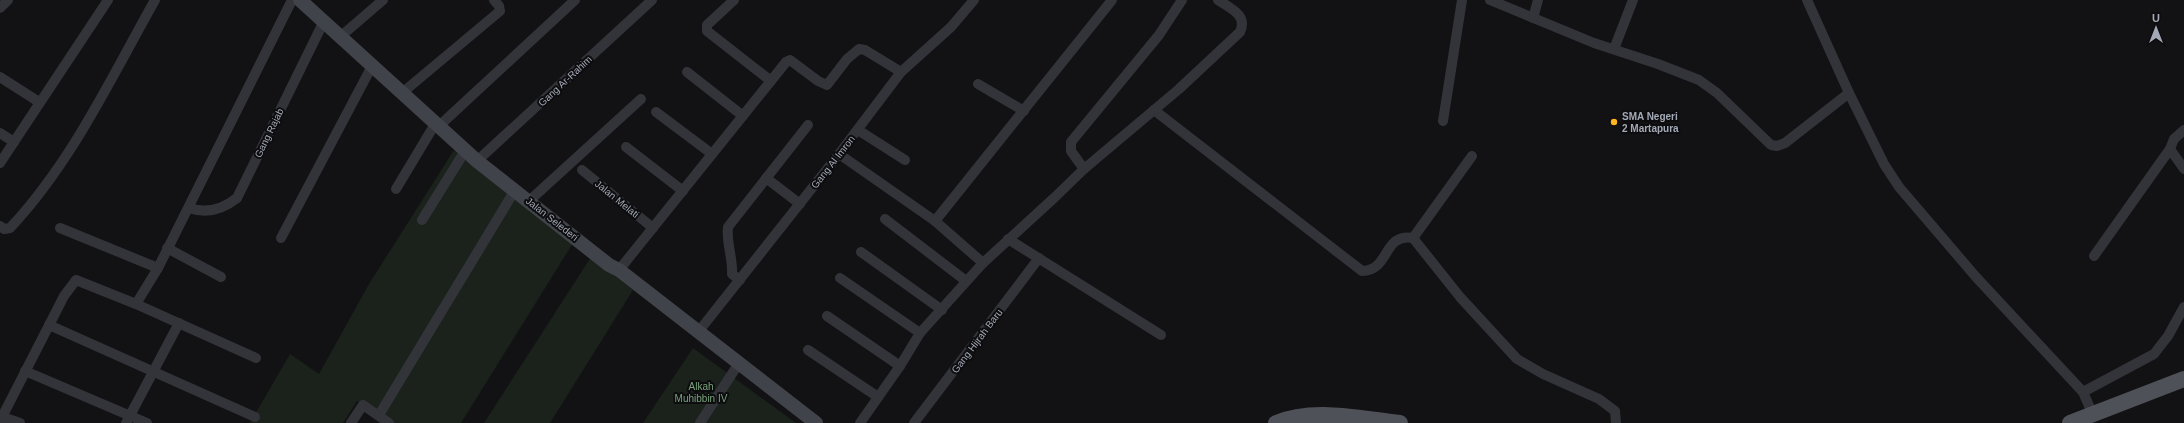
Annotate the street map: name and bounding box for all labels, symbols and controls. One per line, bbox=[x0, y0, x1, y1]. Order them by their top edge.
north arrow bbox=[2136, 8, 2176, 48]
text: U bbox=[2152, 12, 2160, 24]
street label: Gang Ar-Rahim bbox=[536, 53, 594, 109]
street label: Gang Rajab bbox=[252, 106, 286, 159]
place label: SMA Negeri 2 Martapura bbox=[1622, 111, 1679, 134]
marker: SMA Negeri 2 Martapura bbox=[1609, 117, 1619, 127]
street label: Gang Al Imron bbox=[809, 133, 857, 191]
street label: Jalan Melati bbox=[593, 178, 641, 220]
street label: Jalan Selederi bbox=[524, 195, 580, 243]
street label: Gang Hijrah Baru bbox=[949, 307, 1005, 375]
park label: Alkah Muhibbin IV bbox=[675, 381, 728, 404]

